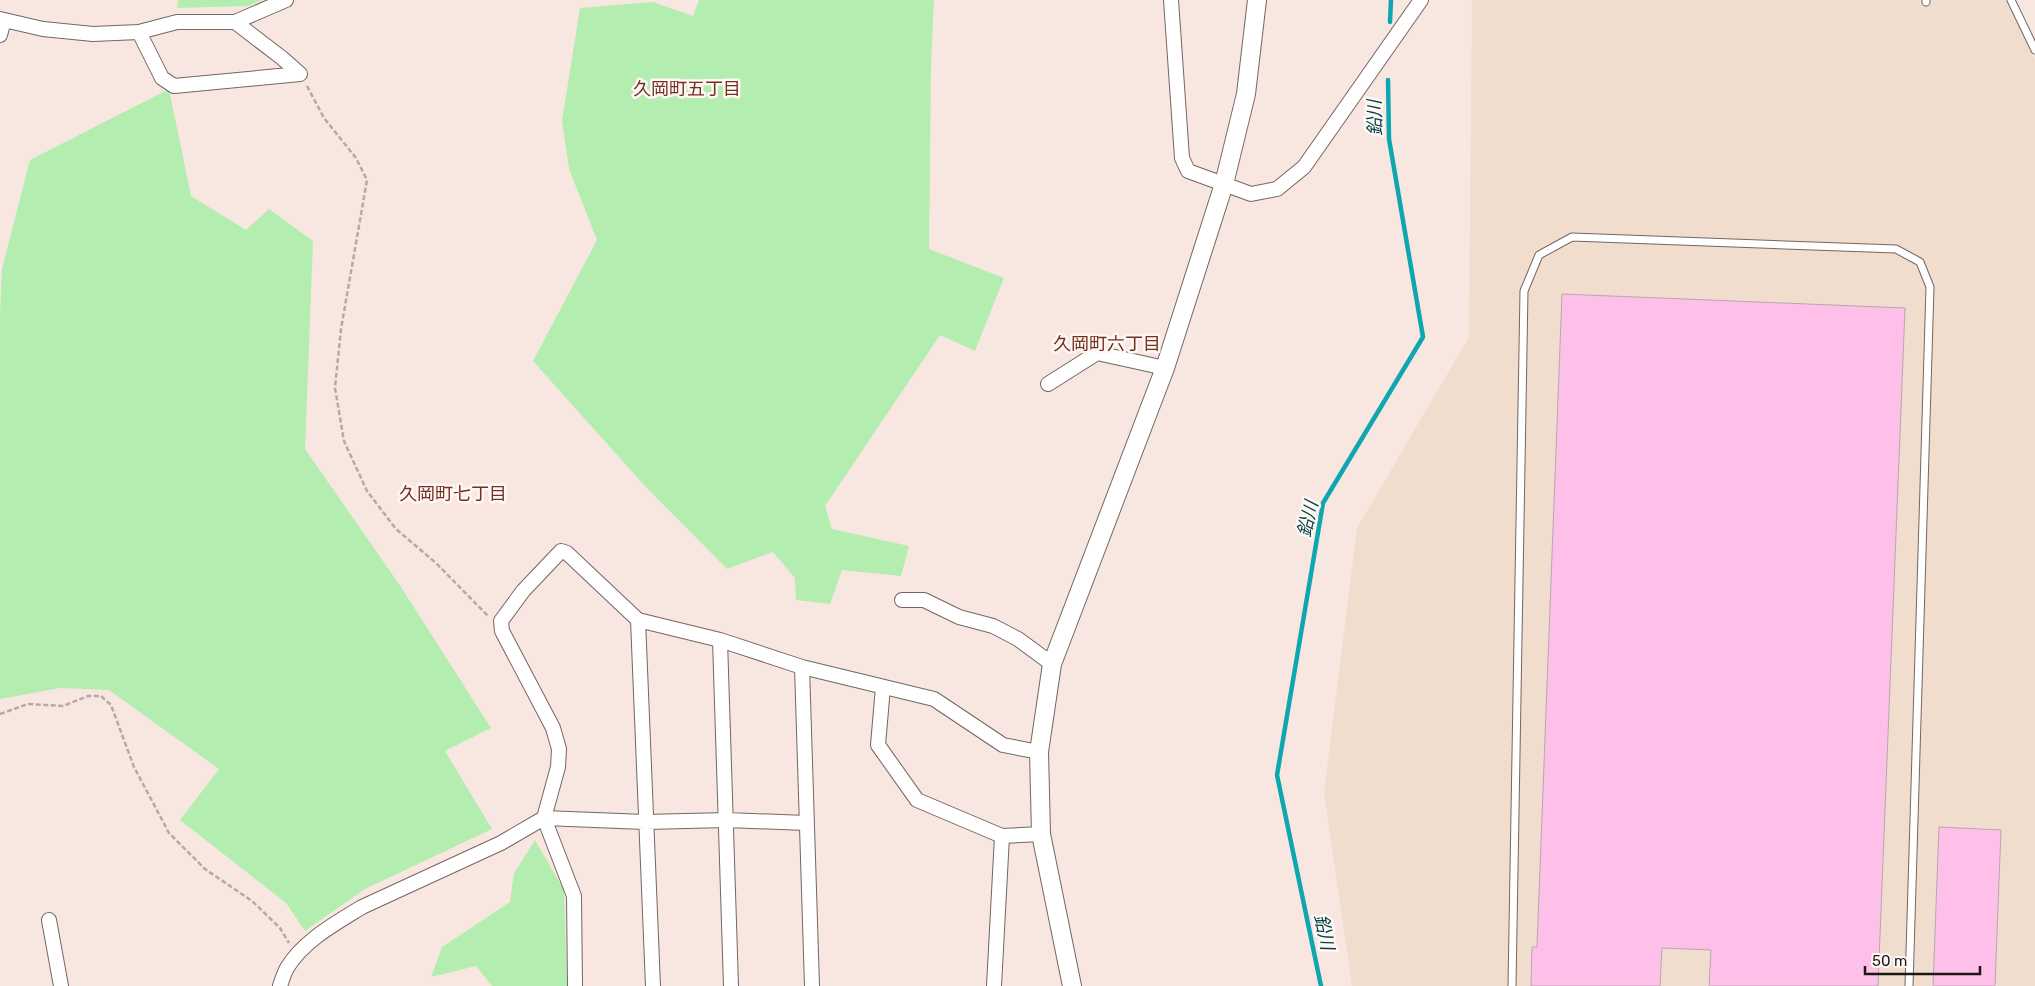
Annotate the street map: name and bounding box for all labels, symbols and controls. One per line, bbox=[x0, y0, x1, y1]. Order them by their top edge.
district label: 久岡町五丁目 bbox=[633, 78, 741, 100]
water label: 鉛川 bbox=[1363, 98, 1387, 136]
district label: 久岡町六丁目 bbox=[1053, 333, 1161, 355]
district label: 久岡町七丁目 bbox=[399, 483, 507, 505]
water label: 鉛川 bbox=[1293, 497, 1323, 539]
water label: 鉛川 bbox=[1309, 912, 1339, 954]
scale bar bbox=[1865, 944, 1980, 976]
text: 50 m bbox=[1872, 952, 1907, 970]

